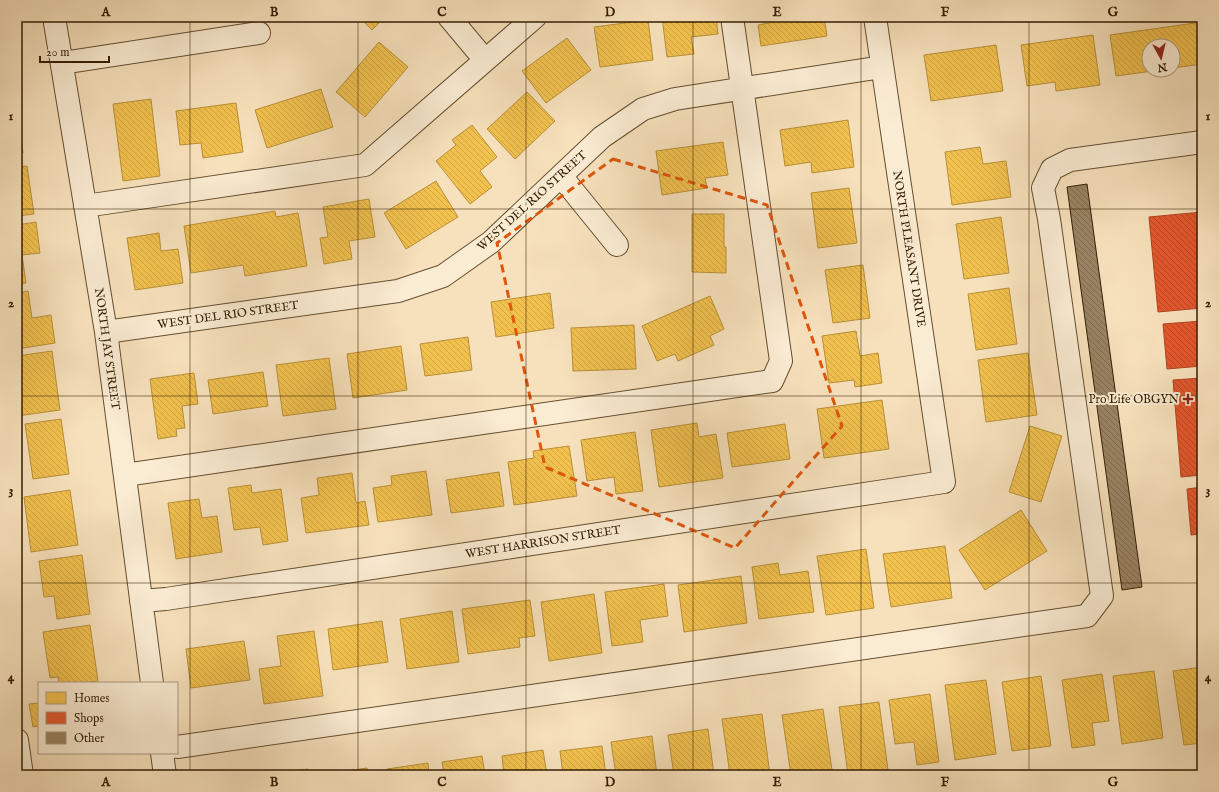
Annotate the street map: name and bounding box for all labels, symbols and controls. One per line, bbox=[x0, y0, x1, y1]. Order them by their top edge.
text: A bbox=[101, 4, 112, 21]
text: B bbox=[270, 4, 279, 21]
text: C bbox=[437, 4, 447, 21]
text: D bbox=[605, 4, 616, 21]
text: E bbox=[772, 4, 782, 21]
text: F bbox=[941, 4, 950, 21]
text: G bbox=[1108, 4, 1119, 21]
scale bar bbox=[40, 38, 109, 64]
north arrow bbox=[1141, 38, 1181, 78]
text: 20 m bbox=[46, 45, 69, 60]
text: N bbox=[1156, 59, 1169, 75]
text: 1 bbox=[9, 108, 14, 125]
text: 1 bbox=[1206, 108, 1211, 125]
street label: WEST DEL RIO STREET bbox=[474, 148, 590, 254]
street label: NORTH PLEASANT DRIVE bbox=[889, 170, 929, 328]
street label: NORTH JAY STREET bbox=[90, 287, 123, 411]
text: 2 bbox=[8, 295, 14, 312]
text: 2 bbox=[1205, 295, 1211, 312]
street label: WEST DEL RIO STREET bbox=[157, 298, 300, 332]
place label: Pro Life OBGYN bbox=[1089, 392, 1180, 407]
marker: Pro Life OBGYN bbox=[1182, 393, 1194, 405]
text: 3 bbox=[9, 482, 14, 499]
text: 3 bbox=[1206, 482, 1211, 499]
street label: WEST HARRISON STREET bbox=[464, 522, 622, 562]
text: 4 bbox=[8, 669, 15, 686]
text: 4 bbox=[1205, 669, 1212, 686]
legend bbox=[38, 682, 178, 754]
text: Homes bbox=[74, 691, 110, 706]
text: Shops bbox=[74, 711, 104, 727]
text: Other bbox=[74, 731, 105, 746]
text: A bbox=[101, 774, 112, 791]
text: B bbox=[270, 774, 279, 791]
text: C bbox=[437, 774, 447, 791]
text: D bbox=[605, 774, 616, 791]
text: E bbox=[772, 774, 782, 791]
text: F bbox=[941, 774, 950, 791]
text: G bbox=[1108, 774, 1119, 791]

